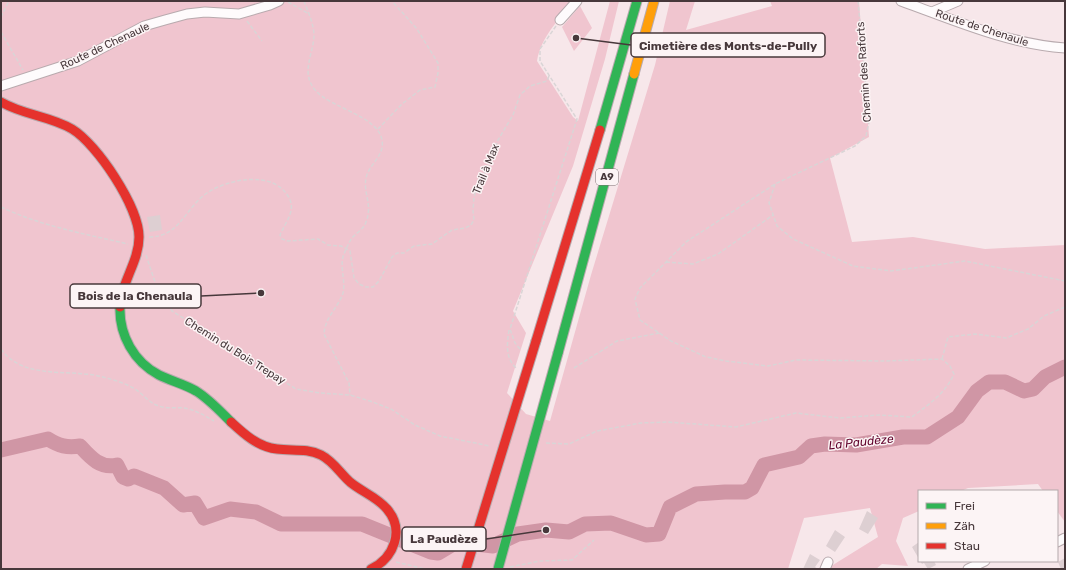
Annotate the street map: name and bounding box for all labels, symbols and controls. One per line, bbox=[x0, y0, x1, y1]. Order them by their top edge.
street label: Route de Chenaule bbox=[934, 7, 1030, 49]
street label: Route de Chenaule bbox=[58, 20, 152, 72]
street label: Chemin des Raforts bbox=[854, 21, 874, 123]
callout: Cimetière des Monts-de-Pully bbox=[631, 33, 825, 57]
text: Cimetière des Monts-de-Pully bbox=[639, 39, 817, 53]
street label: Trail à Max bbox=[470, 142, 502, 196]
road number: A9 bbox=[596, 169, 618, 185]
callout: Bois de la Chenaula bbox=[70, 284, 201, 308]
text: Bois de la Chenaula bbox=[77, 289, 193, 303]
street label: Chemin du Bois Trepay bbox=[182, 315, 288, 387]
water label: La Paudèze bbox=[828, 432, 894, 452]
legend bbox=[918, 490, 1058, 562]
text: Frei bbox=[954, 499, 975, 513]
text: Zäh bbox=[954, 519, 975, 533]
callout: La Paudèze bbox=[402, 527, 486, 551]
text: La Paudèze bbox=[410, 532, 478, 546]
text: Stau bbox=[954, 539, 980, 553]

